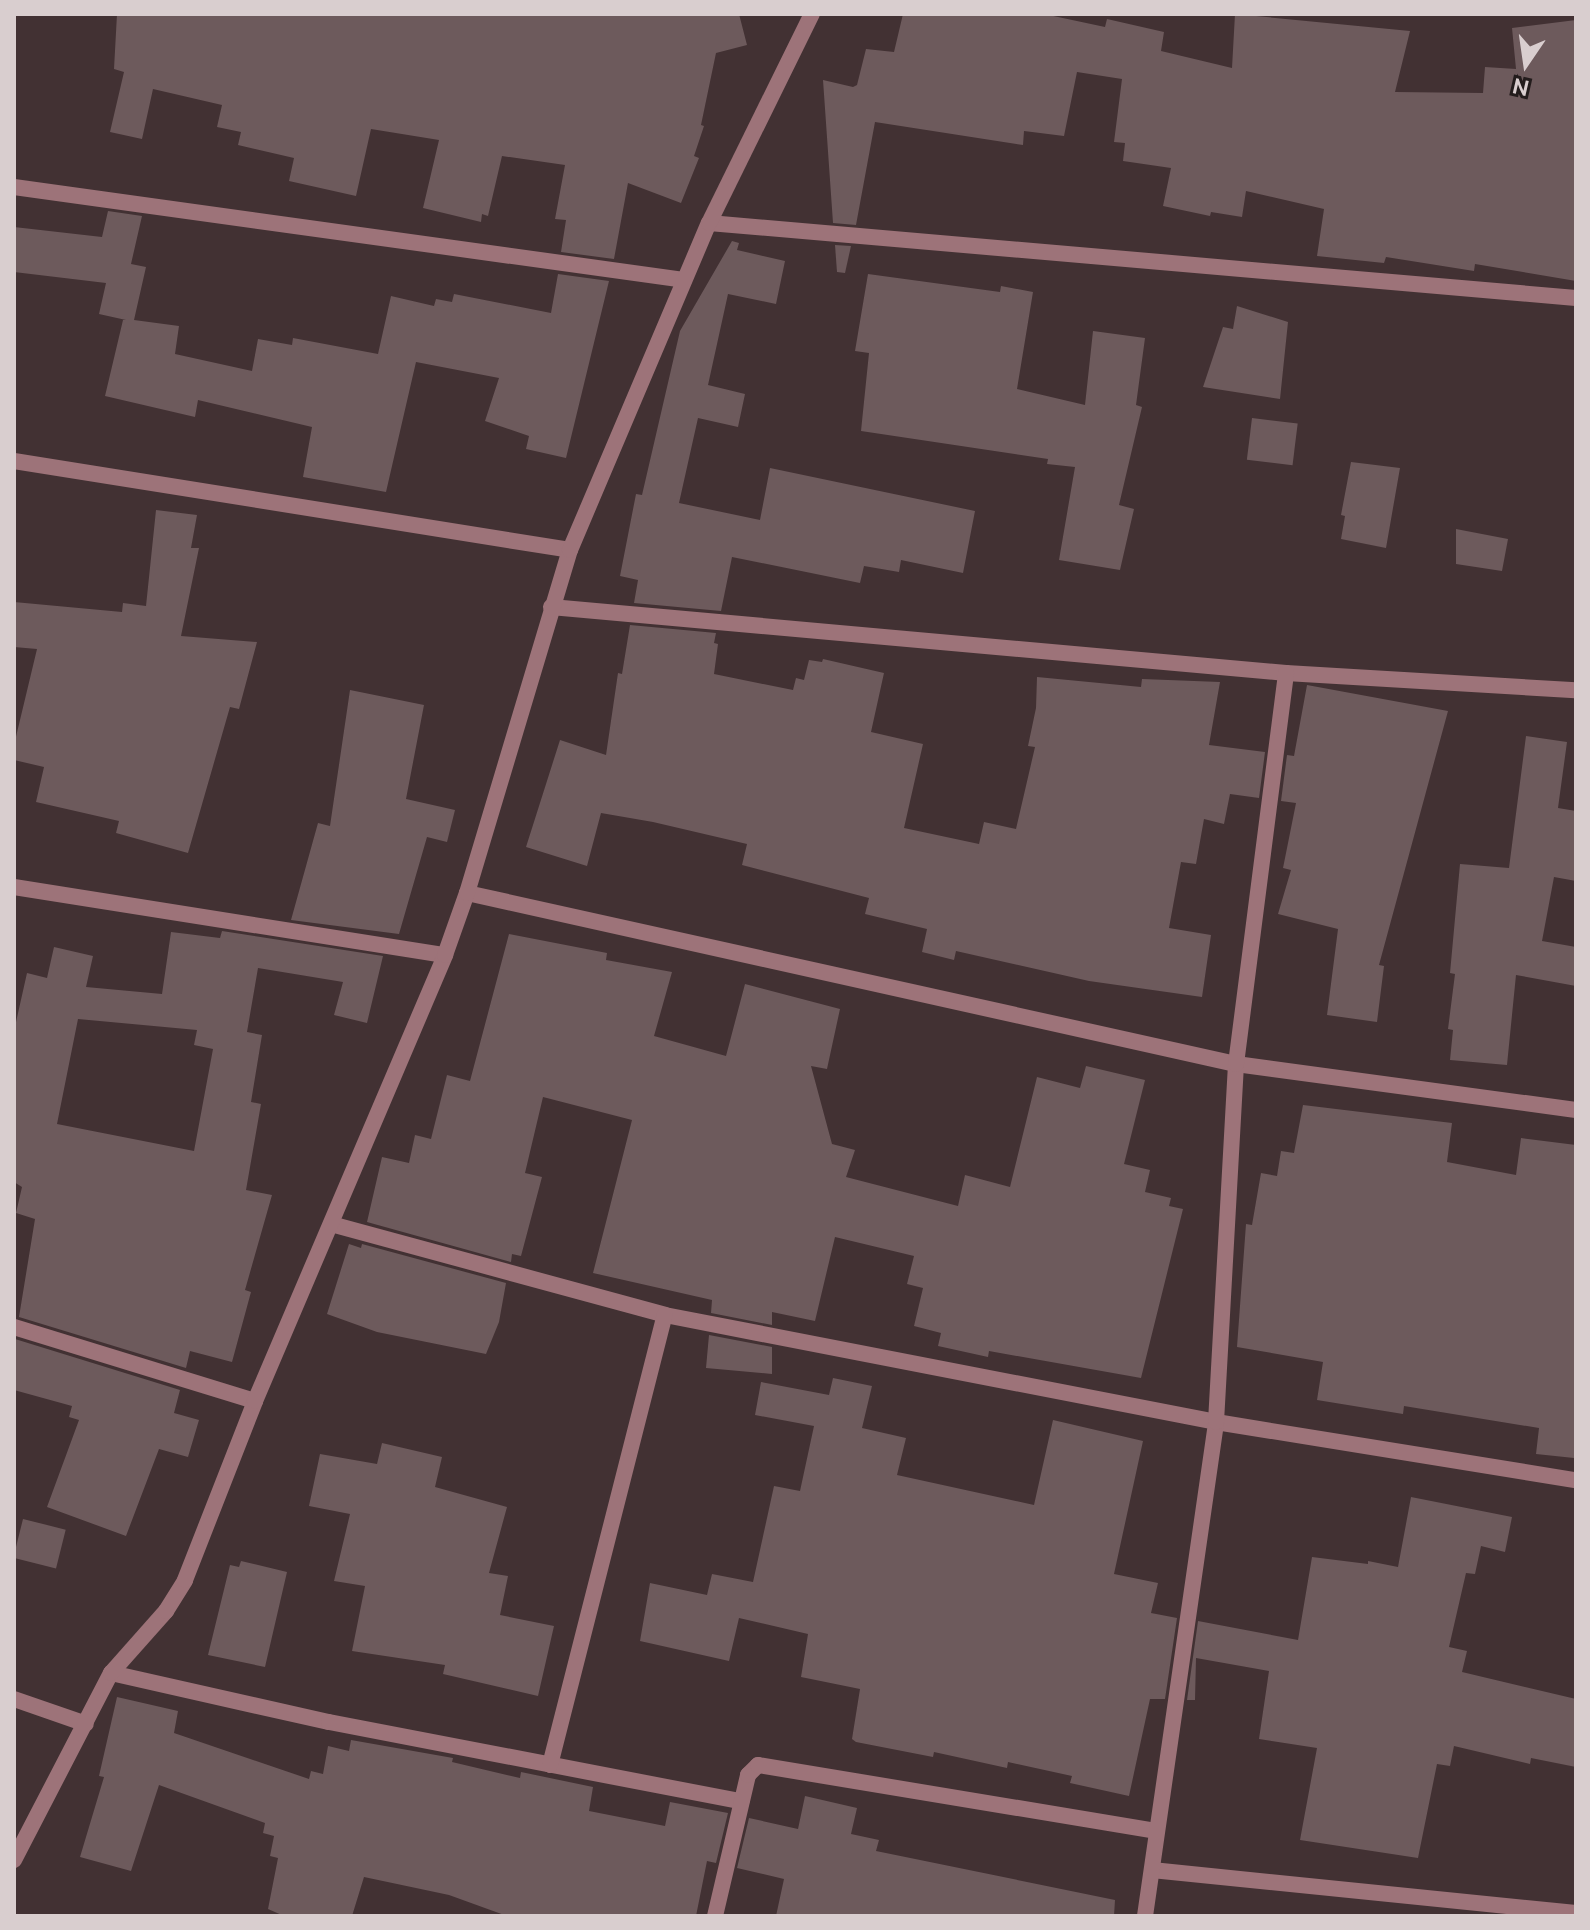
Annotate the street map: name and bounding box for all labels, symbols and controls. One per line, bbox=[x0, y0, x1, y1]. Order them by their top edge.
north arrow bbox=[1486, 24, 1566, 104]
text: N bbox=[1510, 74, 1531, 102]

